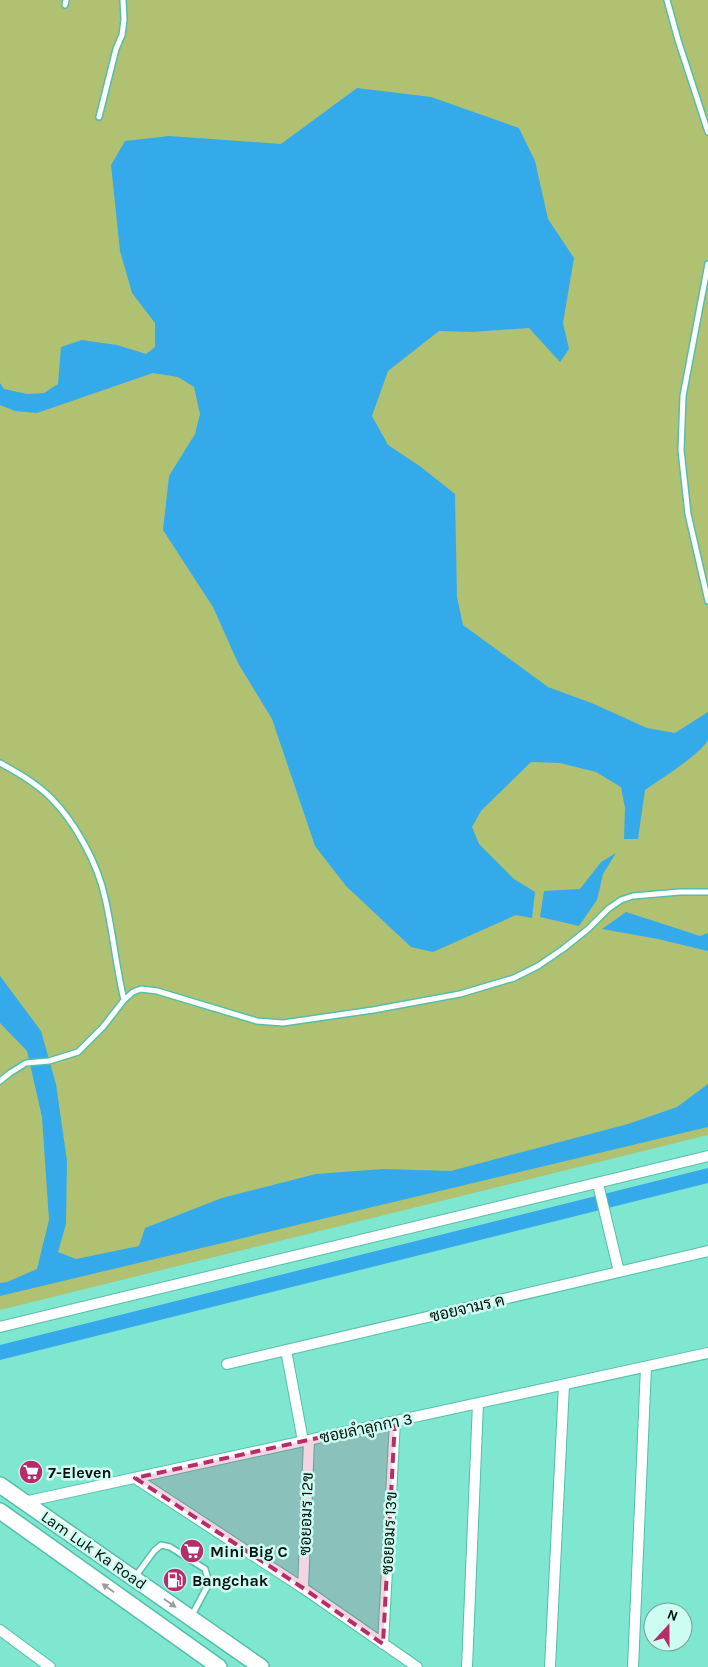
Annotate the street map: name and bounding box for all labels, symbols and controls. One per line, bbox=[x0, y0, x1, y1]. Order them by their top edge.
street label: ซอยจามร ค bbox=[428, 1290, 506, 1326]
street label: ซอยลำลูกกา 3 bbox=[318, 1409, 414, 1449]
supermarket icon: 7-Eleven bbox=[18, 1459, 44, 1485]
place label: 7-Eleven bbox=[48, 1463, 111, 1482]
street label: ซอยอมร 12ข bbox=[295, 1472, 317, 1556]
street label: ซอยอมร 13ข bbox=[377, 1491, 401, 1575]
street label: Lam Luk Ka Road bbox=[38, 1507, 150, 1593]
supermarket icon: Mini Big C bbox=[179, 1538, 205, 1564]
place label: Mini Big C bbox=[210, 1542, 288, 1561]
fuel station icon: Bangchak bbox=[162, 1567, 188, 1593]
place label: Bangchak bbox=[192, 1571, 269, 1590]
one-way arrow bbox=[102, 1583, 115, 1593]
one-way arrow bbox=[163, 1597, 176, 1607]
north arrow bbox=[643, 1602, 693, 1652]
text: N bbox=[665, 1606, 680, 1625]

